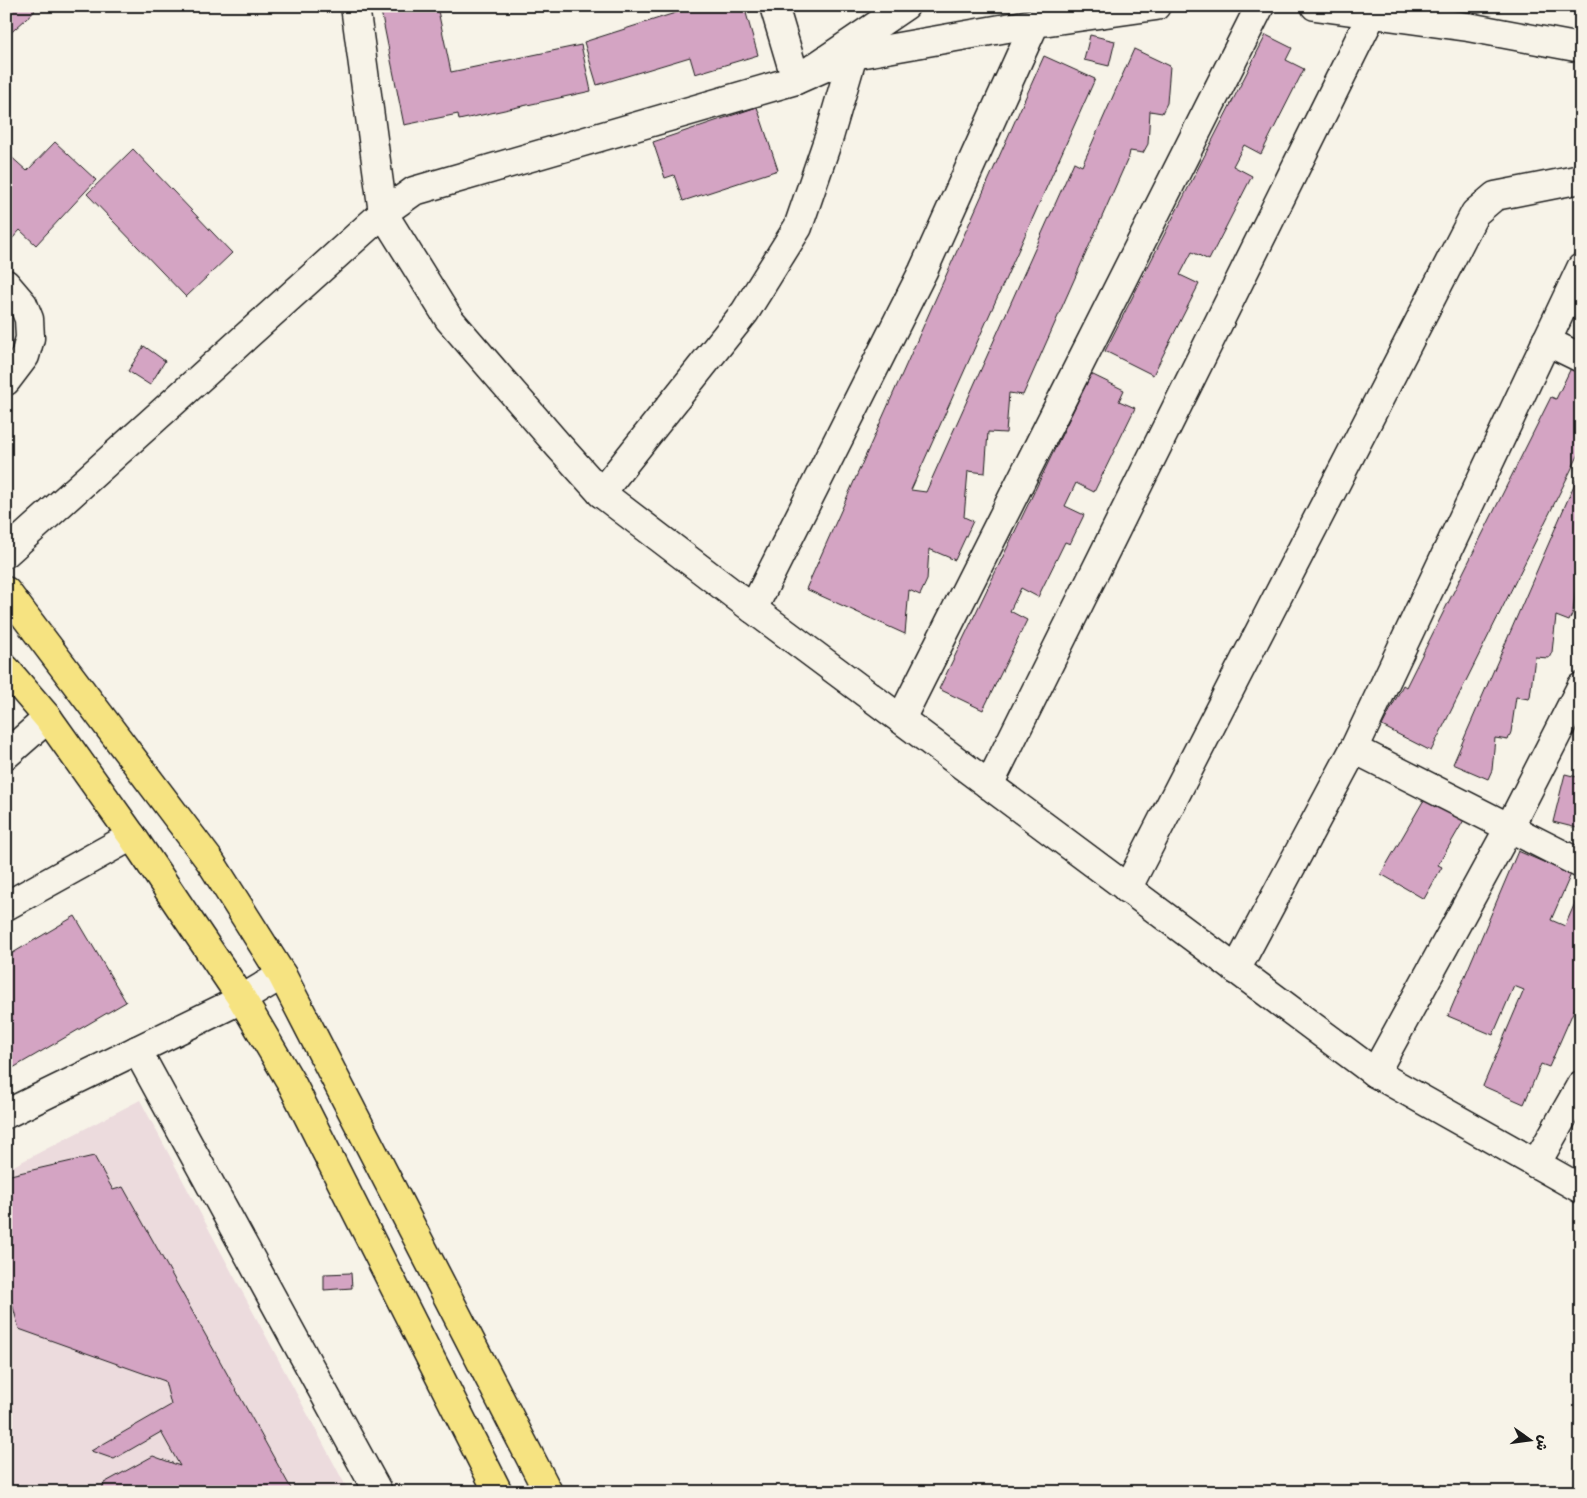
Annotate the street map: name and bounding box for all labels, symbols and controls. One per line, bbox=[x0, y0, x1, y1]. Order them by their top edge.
north arrow bbox=[1504, 1416, 1554, 1466]
text: ش bbox=[1529, 1433, 1553, 1453]

